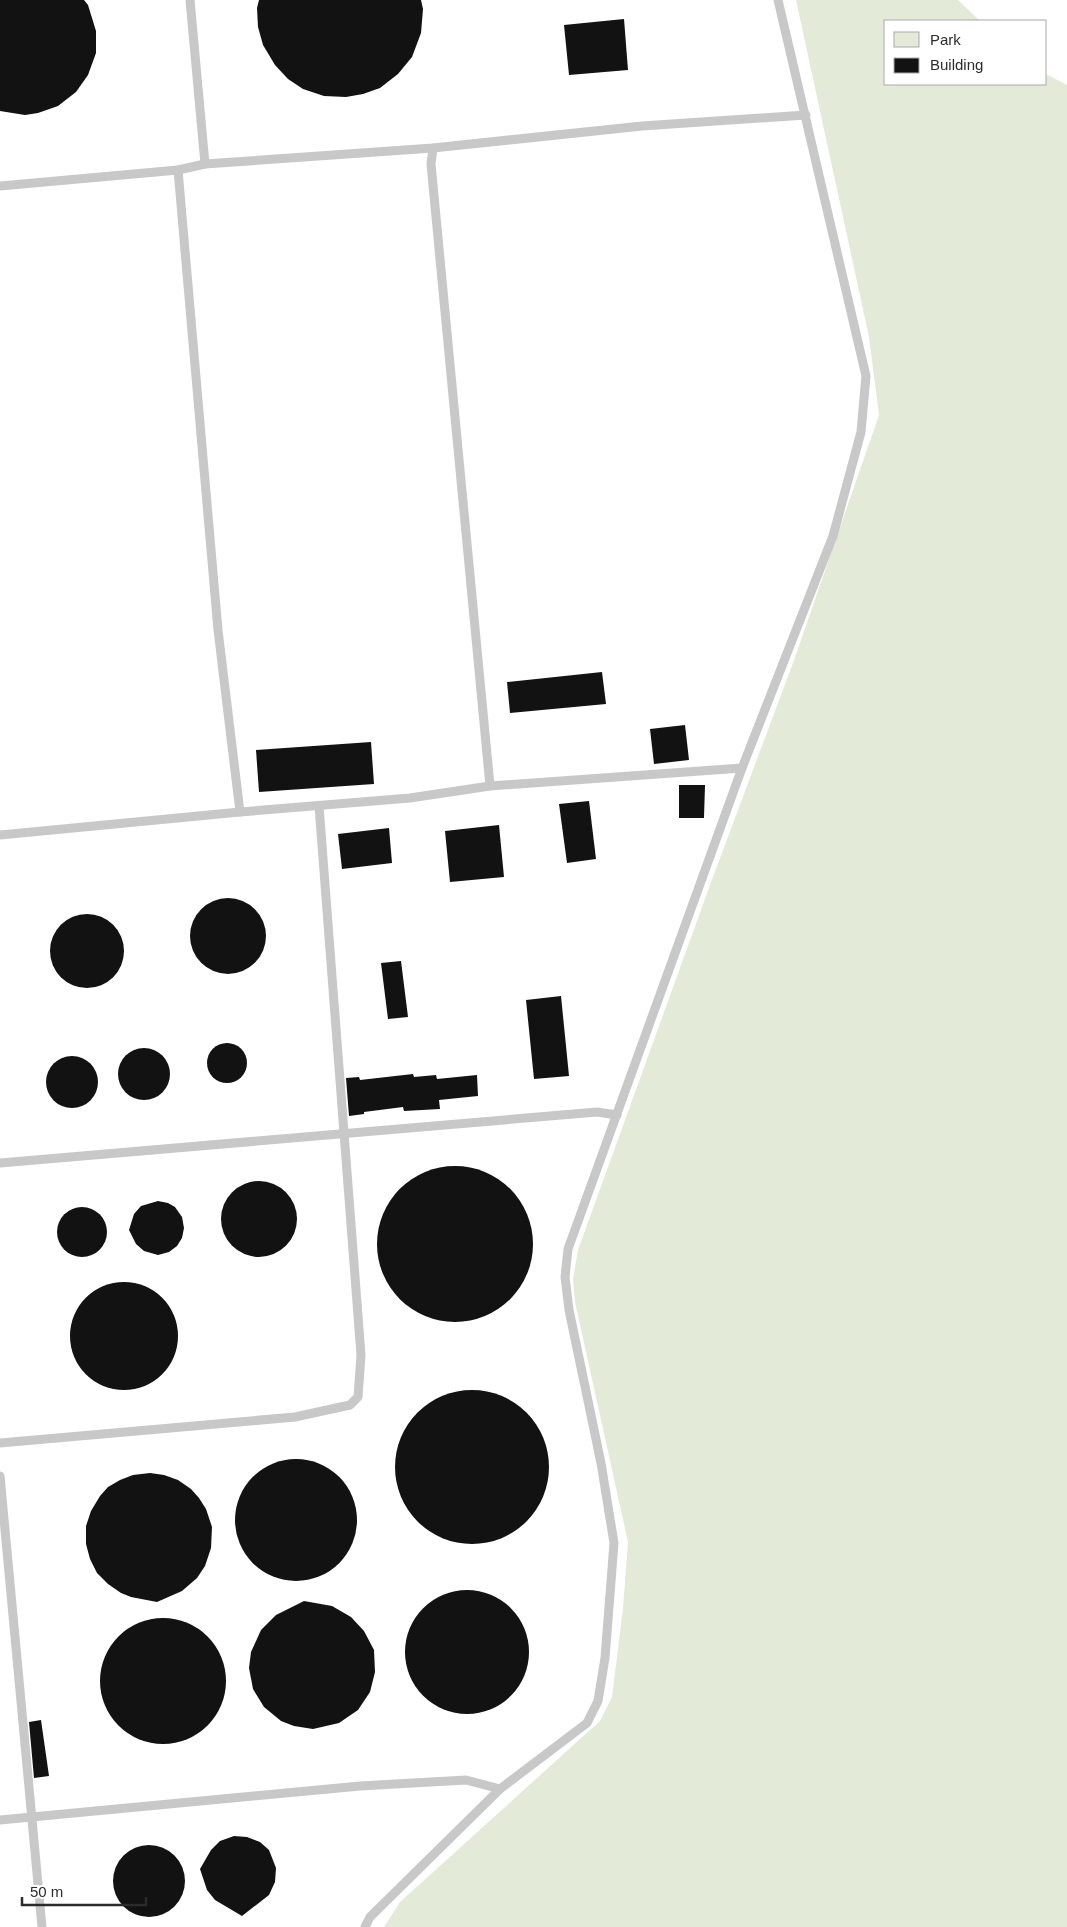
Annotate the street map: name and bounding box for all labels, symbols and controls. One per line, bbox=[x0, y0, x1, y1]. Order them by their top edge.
legend bbox=[884, 20, 1047, 85]
text: Park bbox=[930, 31, 961, 48]
text: Building bbox=[930, 56, 983, 73]
scale bar bbox=[22, 1874, 146, 1906]
text: 50 m bbox=[30, 1883, 63, 1900]

